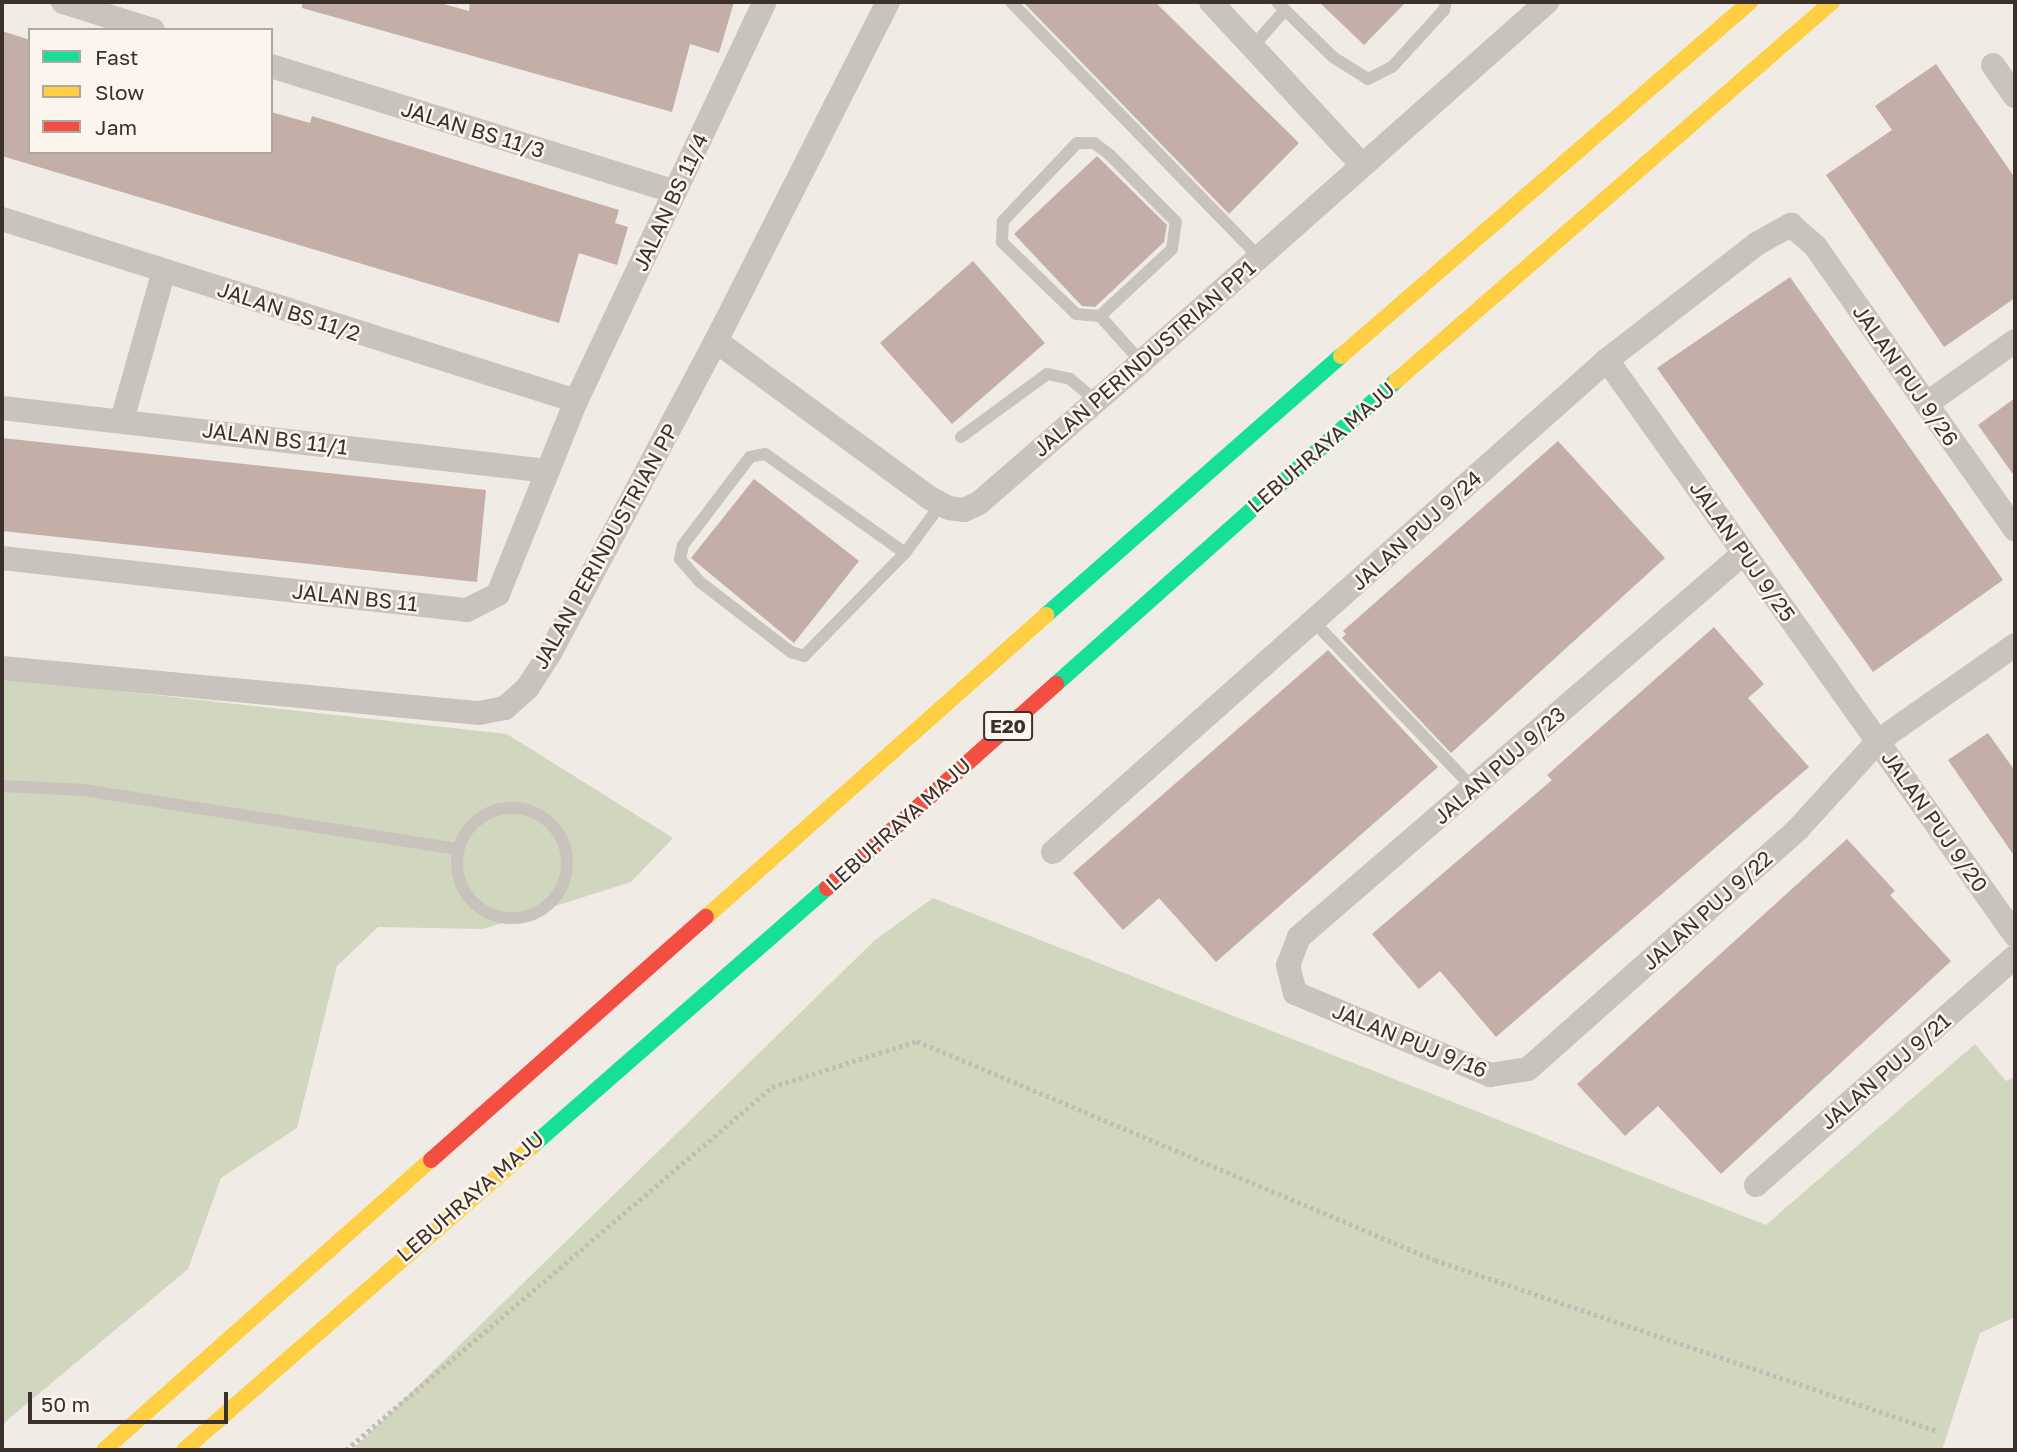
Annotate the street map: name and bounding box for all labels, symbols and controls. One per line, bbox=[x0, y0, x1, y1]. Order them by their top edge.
legend bbox=[28, 28, 273, 154]
text: Fast bbox=[95, 44, 138, 70]
text: Slow bbox=[95, 79, 144, 105]
street label: JALAN BS 11/3 bbox=[398, 95, 548, 163]
text: Jam bbox=[95, 114, 137, 140]
street label: JALAN BS 11/4 bbox=[627, 129, 713, 275]
street label: JALAN PERINDUSTRIAN PP1 bbox=[1028, 255, 1260, 461]
street label: JALAN BS 11/2 bbox=[215, 276, 363, 346]
street label: JALAN PUJ 9/26 bbox=[1848, 300, 1964, 450]
street label: LEBUHRAYA MAJU bbox=[1242, 376, 1400, 518]
street label: JALAN BS 11/1 bbox=[201, 417, 349, 459]
street label: JALAN PERINDUSTRIAN PP bbox=[527, 419, 683, 673]
street label: JALAN PUJ 9/24 bbox=[1346, 465, 1486, 595]
street label: JALAN PUJ 9/25 bbox=[1685, 476, 1801, 626]
street label: JALAN BS 11 bbox=[291, 578, 419, 616]
street label: JALAN PUJ 9/23 bbox=[1428, 701, 1570, 829]
road number: E20 bbox=[982, 710, 1034, 741]
street label: JALAN PUJ 9/20 bbox=[1877, 745, 1993, 897]
street label: LEBUHRAYA MAJU bbox=[820, 752, 976, 896]
street label: JALAN PUJ 9/22 bbox=[1637, 845, 1777, 975]
street label: JALAN PUJ 9/16 bbox=[1329, 997, 1491, 1083]
street label: JALAN PUJ 9/21 bbox=[1815, 1008, 1955, 1134]
street label: LEBUHRAYA MAJU bbox=[391, 1125, 549, 1267]
scale bar bbox=[32, 1378, 231, 1422]
text: 50 m bbox=[41, 1391, 90, 1417]

